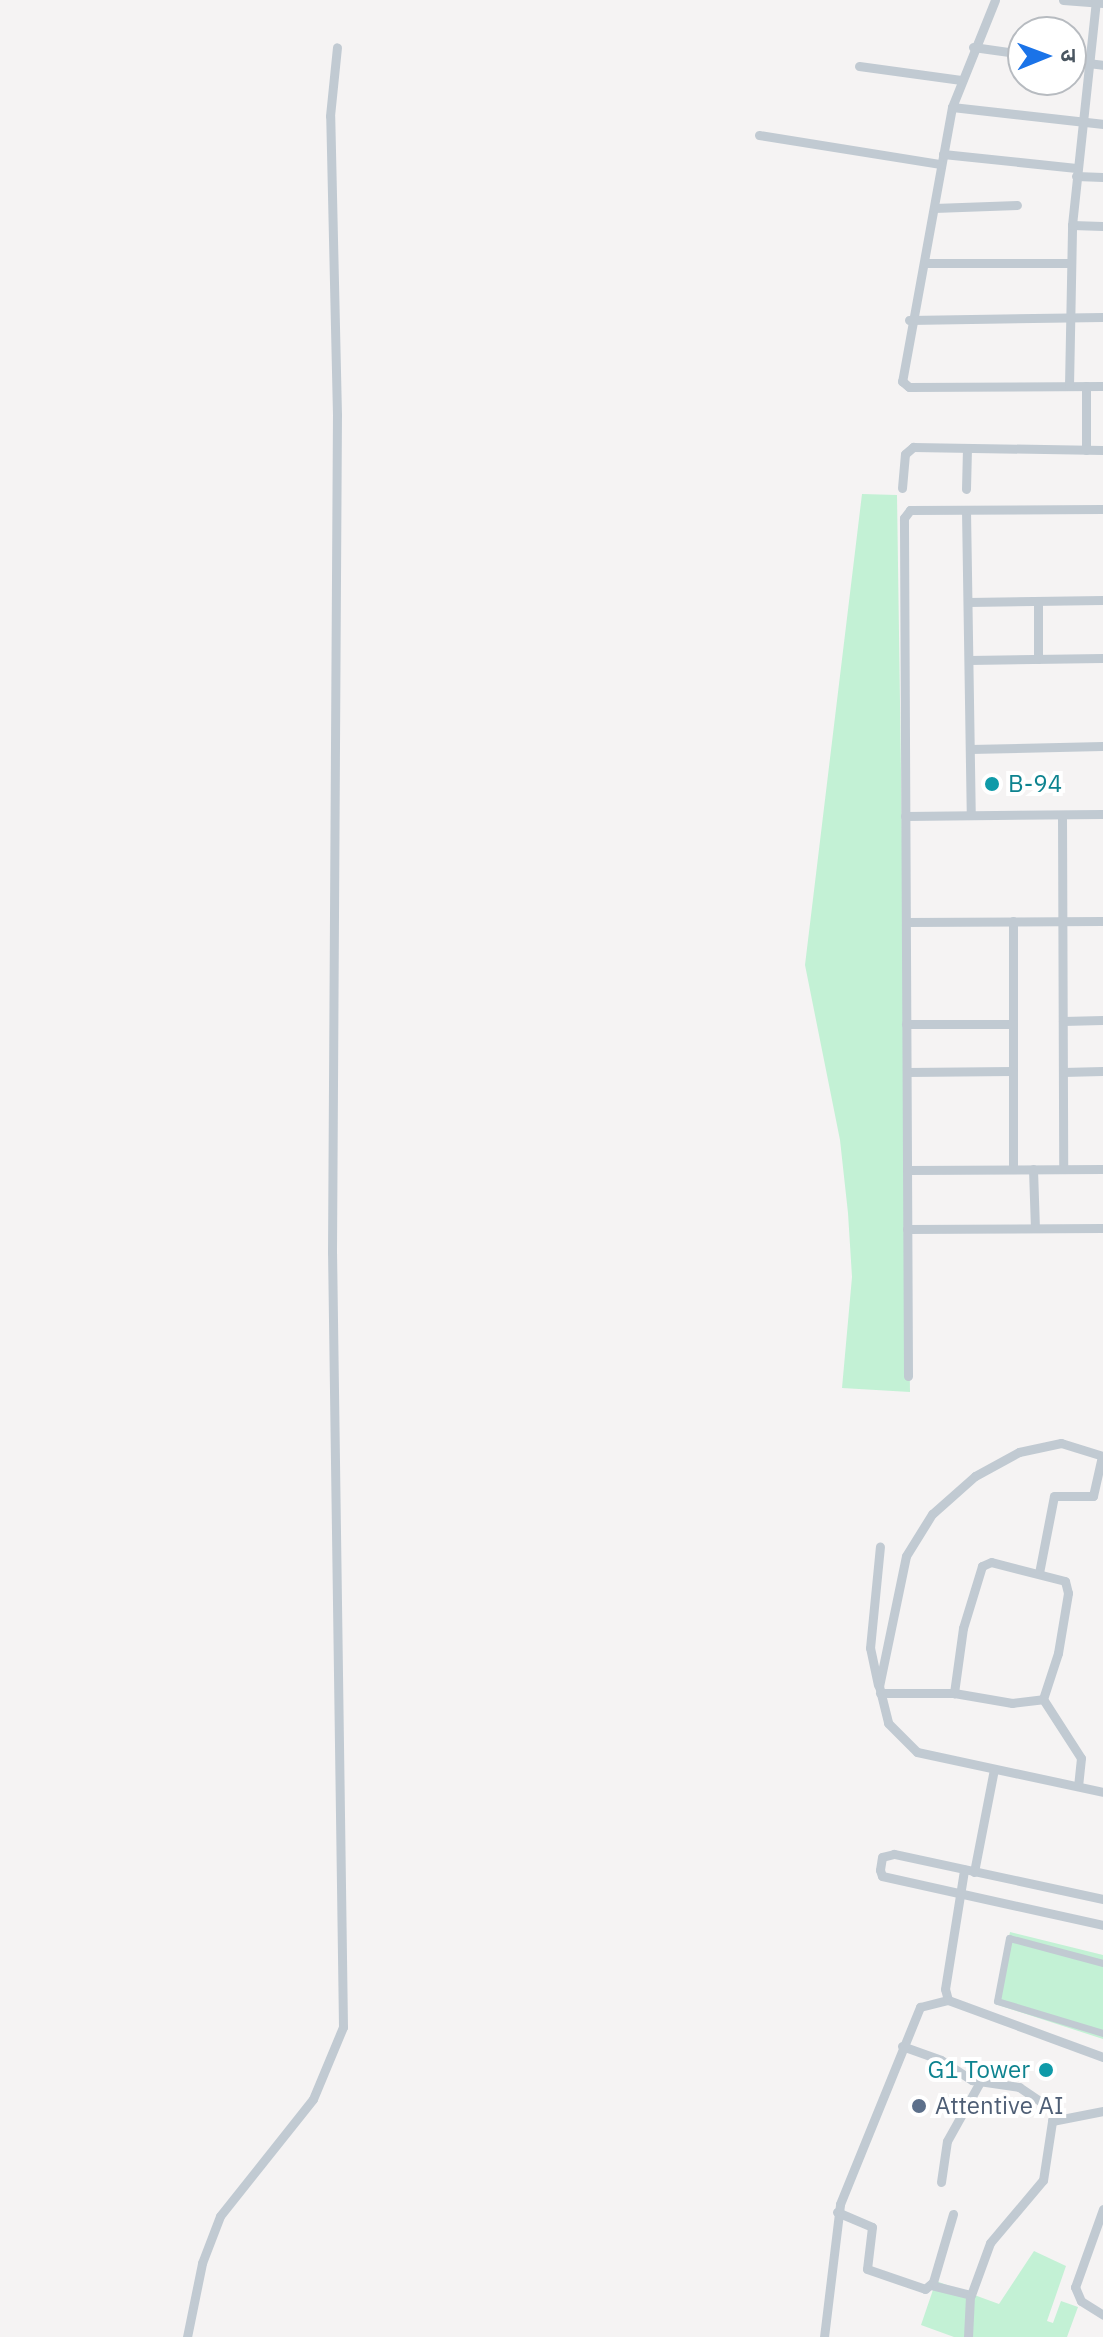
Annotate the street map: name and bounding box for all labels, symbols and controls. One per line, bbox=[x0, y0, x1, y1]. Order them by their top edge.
north arrow bbox=[1007, 16, 1087, 96]
text: उ bbox=[1055, 49, 1084, 62]
place label: B-94 bbox=[1008, 770, 1062, 798]
marker: B-94 bbox=[983, 775, 1001, 793]
place label: G1 Tower bbox=[927, 2056, 1030, 2084]
marker: G1 Tower bbox=[1037, 2061, 1055, 2079]
place label: Attentive AI bbox=[935, 2092, 1063, 2120]
marker: Attentive AI bbox=[910, 2097, 928, 2115]

